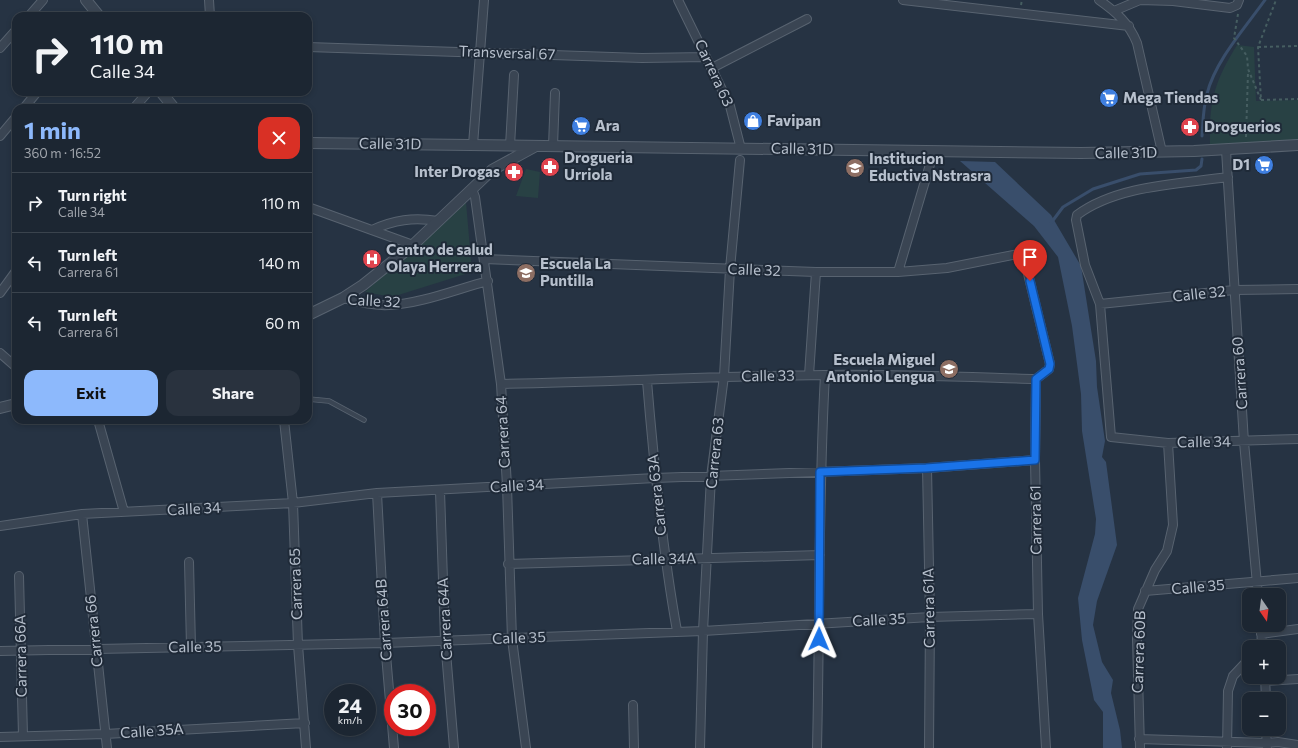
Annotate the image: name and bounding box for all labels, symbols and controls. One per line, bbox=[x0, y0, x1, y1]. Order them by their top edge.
text: 110 m bbox=[90, 26, 164, 60]
icon: right bbox=[24, 28, 76, 80]
street label: Carrera 63 bbox=[692, 36, 738, 109]
street label: Transversal 67 bbox=[458, 41, 556, 63]
text: Calle 34 bbox=[90, 60, 155, 82]
supermarket icon: Mega Tiendas bbox=[1098, 87, 1120, 109]
place label: Mega Tiendas bbox=[1123, 88, 1218, 106]
shop icon: Favipan bbox=[742, 110, 764, 132]
place label: Favipan bbox=[767, 111, 821, 129]
text: 1 min bbox=[24, 115, 81, 144]
supermarket icon: Ara bbox=[570, 115, 592, 137]
place label: Ara bbox=[595, 116, 620, 134]
pharmacy icon: Droguerios bbox=[1179, 116, 1201, 138]
button: close bbox=[258, 117, 300, 159]
place label: Droguerios bbox=[1204, 117, 1281, 135]
street label: Calle 31D bbox=[359, 133, 421, 153]
street label: Calle 31D bbox=[771, 138, 833, 158]
street label: Calle 31D bbox=[1095, 142, 1157, 162]
text: 360 m · 16:52 bbox=[24, 145, 101, 161]
place label: Drogueria Urriola bbox=[564, 148, 633, 183]
place label: Institucion Eductiva Nstrasra bbox=[869, 149, 991, 184]
supermarket icon: D1 bbox=[1253, 154, 1275, 176]
place label: D1 bbox=[1232, 155, 1250, 173]
pharmacy icon: Drogueria Urriola bbox=[539, 156, 561, 178]
school or university icon: Institucion Eductiva Nstrasra bbox=[844, 157, 866, 179]
pharmacy icon: Inter Drogas bbox=[503, 161, 525, 183]
place label: Inter Drogas bbox=[414, 162, 500, 180]
text: Turn right bbox=[58, 186, 127, 204]
icon: right bbox=[24, 192, 46, 214]
text: 110 m bbox=[261, 194, 300, 212]
text: Calle 34 bbox=[58, 204, 105, 220]
place label: Centro de salud Olaya Herrera bbox=[386, 240, 493, 275]
pin bbox=[1013, 240, 1047, 281]
text: Turn left bbox=[58, 246, 117, 264]
icon: arrive bbox=[1019, 246, 1041, 268]
hospital icon: Centro de salud Olaya Herrera bbox=[361, 248, 383, 270]
icon: left bbox=[24, 252, 46, 274]
text: 140 m bbox=[259, 254, 300, 272]
place label: Escuela La Puntilla bbox=[540, 254, 611, 289]
street label: Calle 32 bbox=[727, 259, 781, 279]
school or university icon: Escuela La Puntilla bbox=[515, 262, 537, 284]
text: Carrera 61 bbox=[58, 264, 119, 280]
street label: Calle 32 bbox=[1171, 281, 1226, 305]
street label: Calle 32 bbox=[347, 290, 401, 310]
text: Turn left bbox=[58, 306, 117, 324]
icon: left bbox=[24, 312, 46, 334]
text: 60 m bbox=[265, 314, 300, 332]
text: Carrera 61 bbox=[58, 324, 119, 340]
street label: Carrera 60 bbox=[1227, 336, 1251, 410]
place label: Escuela Miguel Antonio Lengua bbox=[826, 350, 935, 385]
school or university icon: Escuela Miguel Antonio Lengua bbox=[938, 358, 960, 380]
street label: Calle 33 bbox=[741, 366, 795, 384]
button: Exit bbox=[24, 370, 158, 416]
button: Share bbox=[166, 370, 300, 416]
street label: Carrera 64 bbox=[491, 395, 513, 469]
street label: Carrera 63 bbox=[701, 416, 727, 490]
street label: Calle 34 bbox=[1177, 432, 1231, 450]
street label: Carrera 63A bbox=[643, 453, 669, 537]
street label: Calle 34 bbox=[489, 475, 544, 495]
street label: Carrera 61 bbox=[1025, 485, 1045, 555]
street label: Calle 34 bbox=[166, 498, 221, 518]
street label: Carrera 65 bbox=[285, 548, 305, 620]
street label: Calle 34A bbox=[632, 548, 696, 568]
street label: Carrera 61A bbox=[918, 568, 938, 648]
street label: Calle 35 bbox=[1170, 575, 1225, 597]
street label: Carrera 64A bbox=[433, 577, 455, 661]
street label: Carrera 64B bbox=[371, 578, 395, 662]
north arrow bbox=[1242, 588, 1286, 632]
map controls bbox=[1242, 588, 1286, 736]
street label: Carrera 66 bbox=[80, 594, 106, 668]
street label: Calle 35 bbox=[852, 609, 906, 629]
street label: Carrera 60B bbox=[1128, 610, 1148, 694]
street label: Carrera 66A bbox=[10, 615, 30, 697]
position arrow bbox=[798, 618, 840, 660]
street label: Calle 35 bbox=[492, 627, 546, 647]
street label: Calle 35 bbox=[168, 637, 222, 655]
button: + bbox=[1242, 640, 1286, 684]
speed limit sign: 30 bbox=[384, 684, 436, 736]
button: − bbox=[1242, 692, 1286, 736]
text: 24 bbox=[338, 693, 362, 717]
text: km/h bbox=[338, 714, 362, 726]
street label: Calle 35A bbox=[120, 719, 184, 741]

